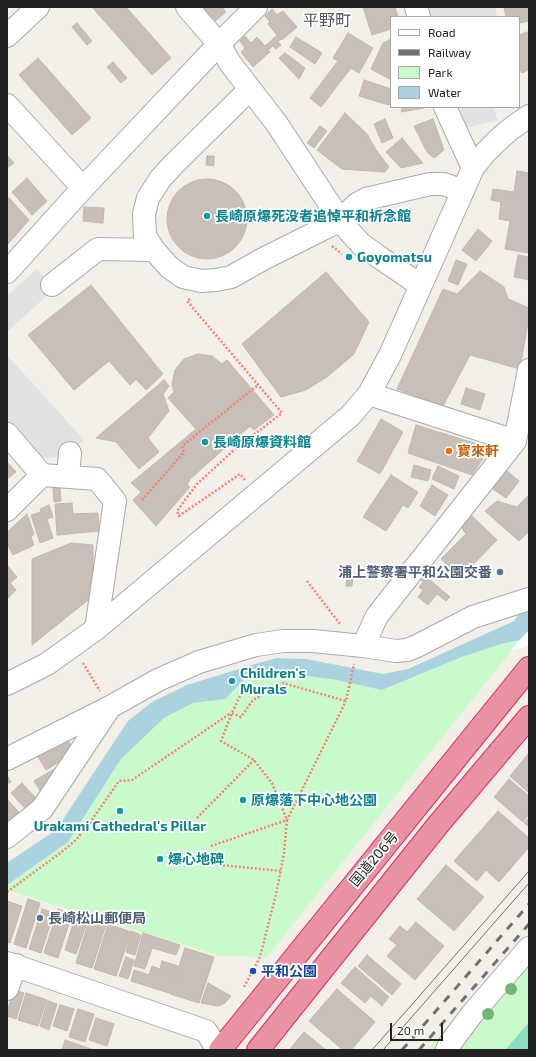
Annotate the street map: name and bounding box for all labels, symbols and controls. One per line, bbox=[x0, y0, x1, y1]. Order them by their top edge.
district label: 平野町 bbox=[303, 11, 351, 31]
legend bbox=[390, 16, 520, 108]
text: Road bbox=[428, 25, 456, 39]
text: Railway bbox=[428, 45, 471, 59]
text: Park bbox=[428, 65, 453, 79]
text: Water bbox=[428, 85, 462, 99]
place label: 長崎原爆死没者追悼平和祈念館 bbox=[215, 208, 411, 224]
marker: 長崎原爆死没者追悼平和祈念館 bbox=[202, 211, 212, 221]
place label: Goyomatsu bbox=[357, 249, 432, 265]
marker: Goyomatsu bbox=[344, 252, 354, 262]
place label: 長崎原爆資料館 bbox=[213, 434, 311, 450]
marker: 長崎原爆資料館 bbox=[200, 437, 210, 447]
place label: 寳來軒 bbox=[457, 443, 499, 459]
marker: 寳來軒 bbox=[444, 446, 454, 456]
place label: 浦上警察署平和公園交番 bbox=[338, 564, 492, 580]
marker: 浦上警察署平和公園交番 bbox=[495, 567, 505, 577]
place label: Children's Murals bbox=[240, 665, 306, 698]
marker: Children's Murals bbox=[227, 676, 237, 686]
place label: 原爆落下中心地公園 bbox=[251, 792, 377, 808]
marker: 原爆落下中心地公園 bbox=[238, 795, 248, 805]
marker: Urakami Cathedral's Pillar bbox=[115, 806, 125, 816]
place label: Urakami Cathedral's Pillar bbox=[34, 818, 206, 834]
street label: 国道206号 bbox=[346, 828, 402, 890]
place label: 爆心地碑 bbox=[168, 851, 224, 867]
marker: 爆心地碑 bbox=[155, 854, 165, 864]
place label: 長崎松山郵便局 bbox=[48, 910, 146, 926]
marker: 長崎松山郵便局 bbox=[35, 913, 45, 923]
place label: 平和公園 bbox=[261, 963, 317, 979]
marker: 平和公園 bbox=[248, 966, 258, 976]
scale bar bbox=[392, 1015, 445, 1041]
text: 20 m bbox=[397, 1023, 424, 1037]

